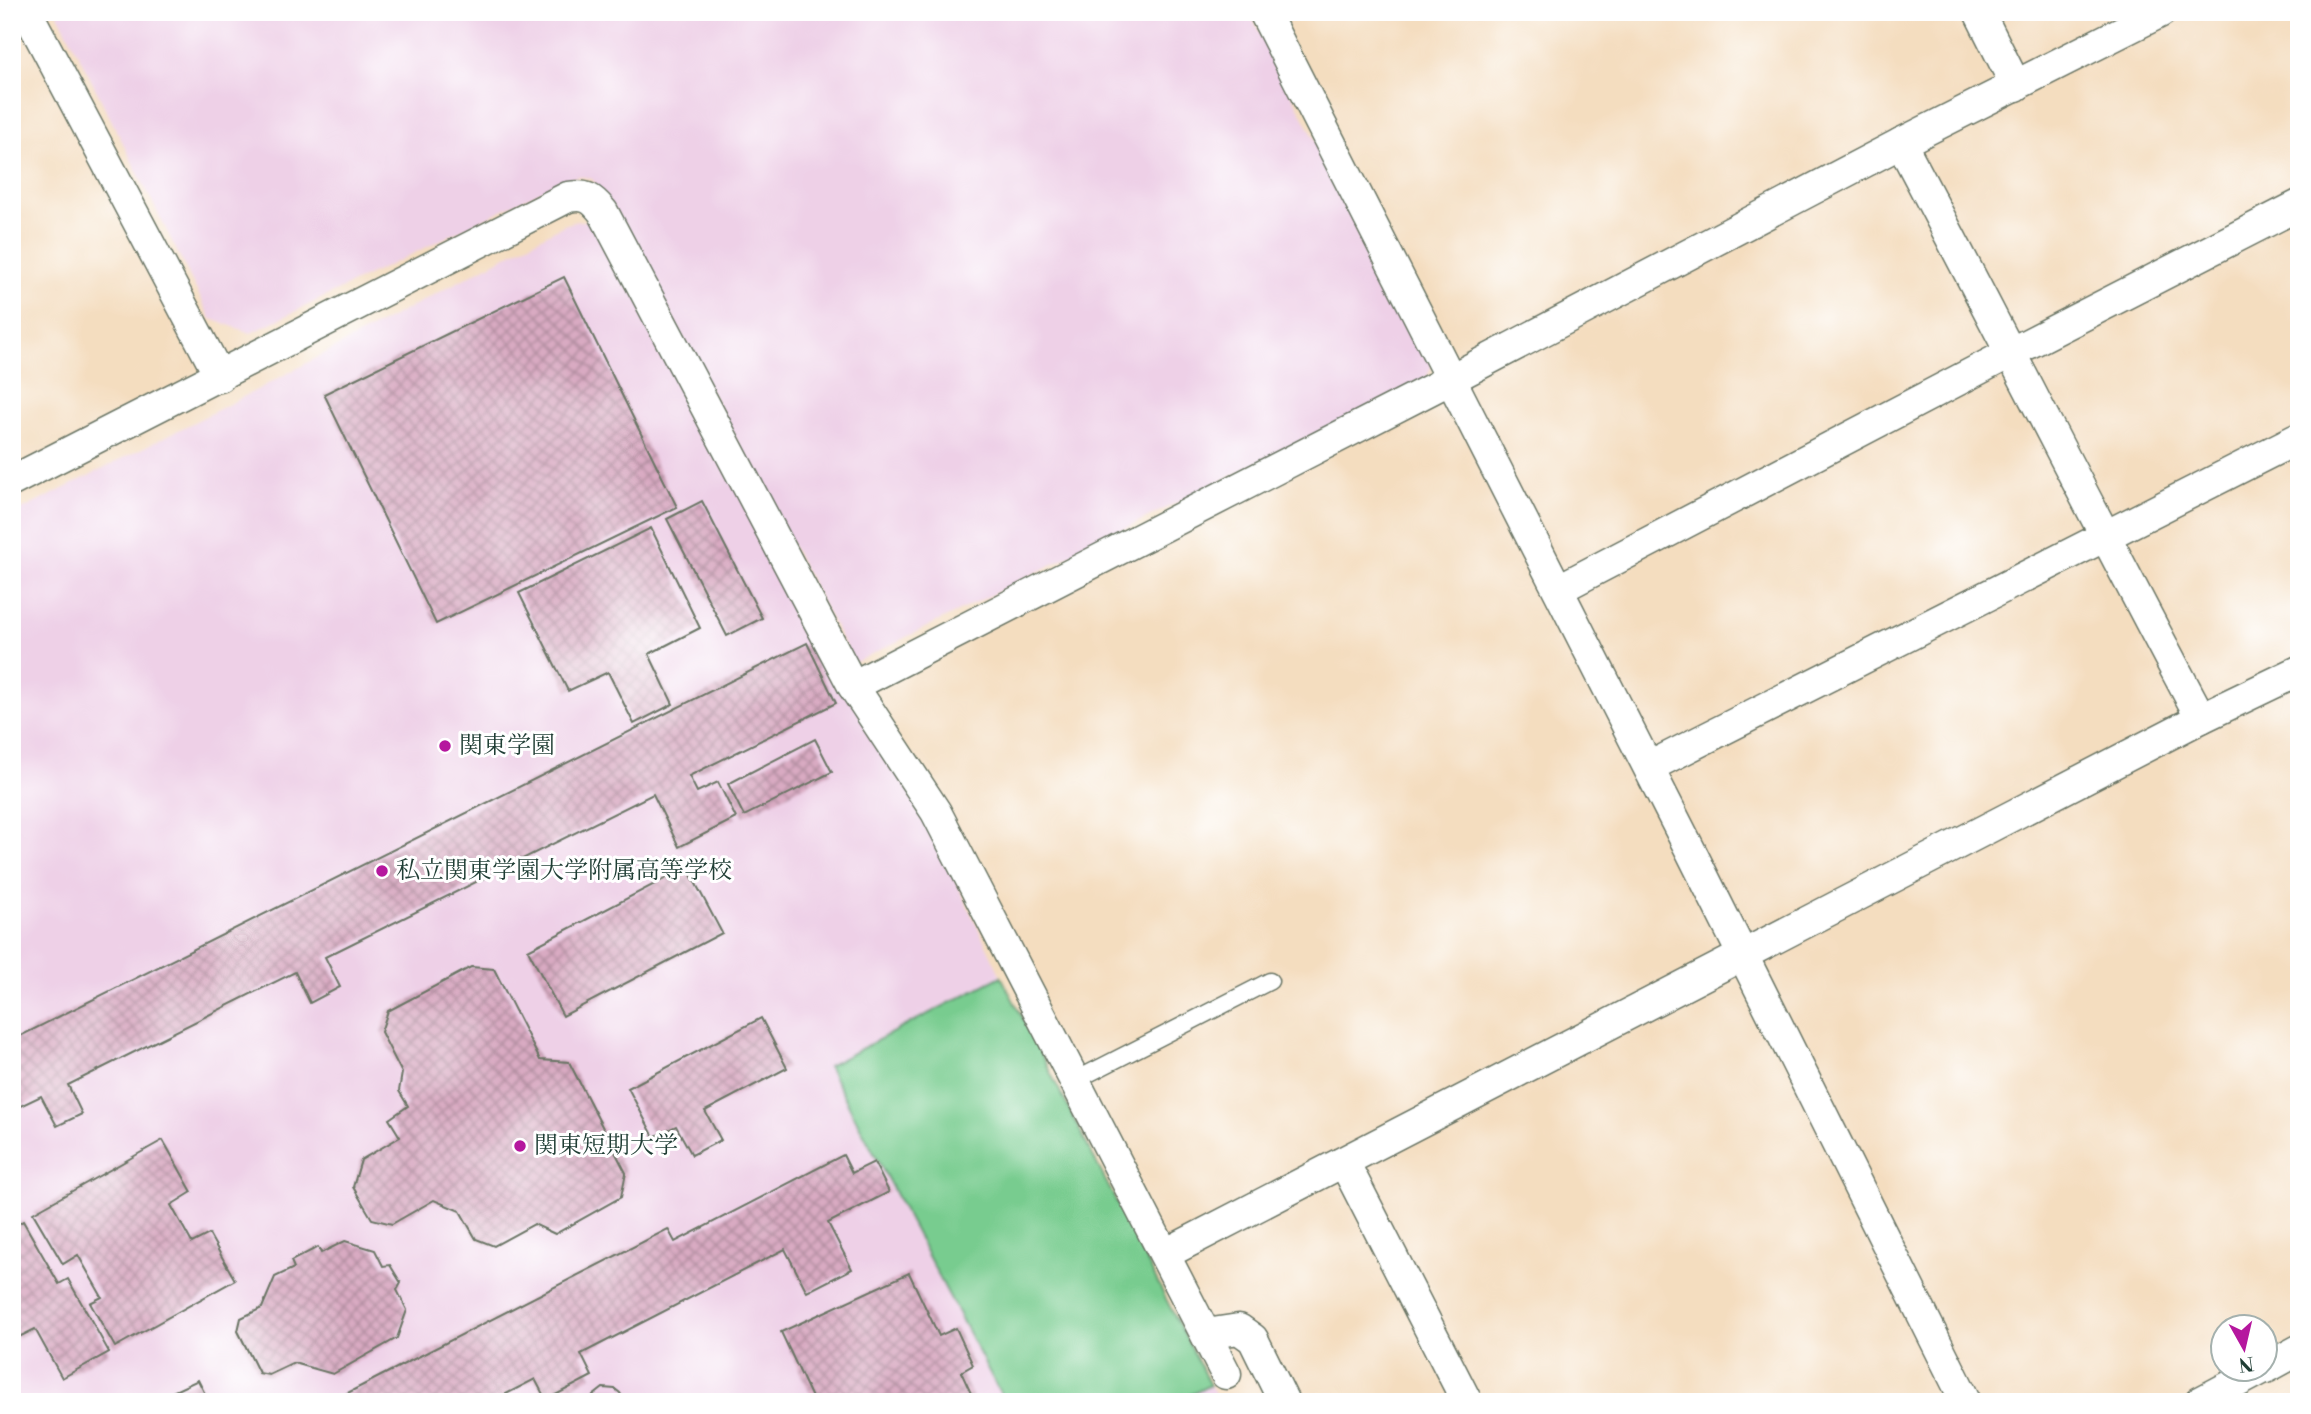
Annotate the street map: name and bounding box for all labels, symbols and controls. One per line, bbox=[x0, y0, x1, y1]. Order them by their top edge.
place label: 関東学園 bbox=[459, 731, 555, 761]
marker: 関東学園 bbox=[437, 738, 453, 754]
place label: 私立関東学園大学附属高等学校 bbox=[396, 856, 732, 886]
marker: 私立関東学園大学附属高等学校 bbox=[374, 863, 390, 879]
place label: 関東短期大学 bbox=[534, 1131, 678, 1161]
marker: 関東短期大学 bbox=[512, 1138, 528, 1154]
north arrow bbox=[2210, 1312, 2280, 1382]
text: N bbox=[2237, 1351, 2255, 1377]

